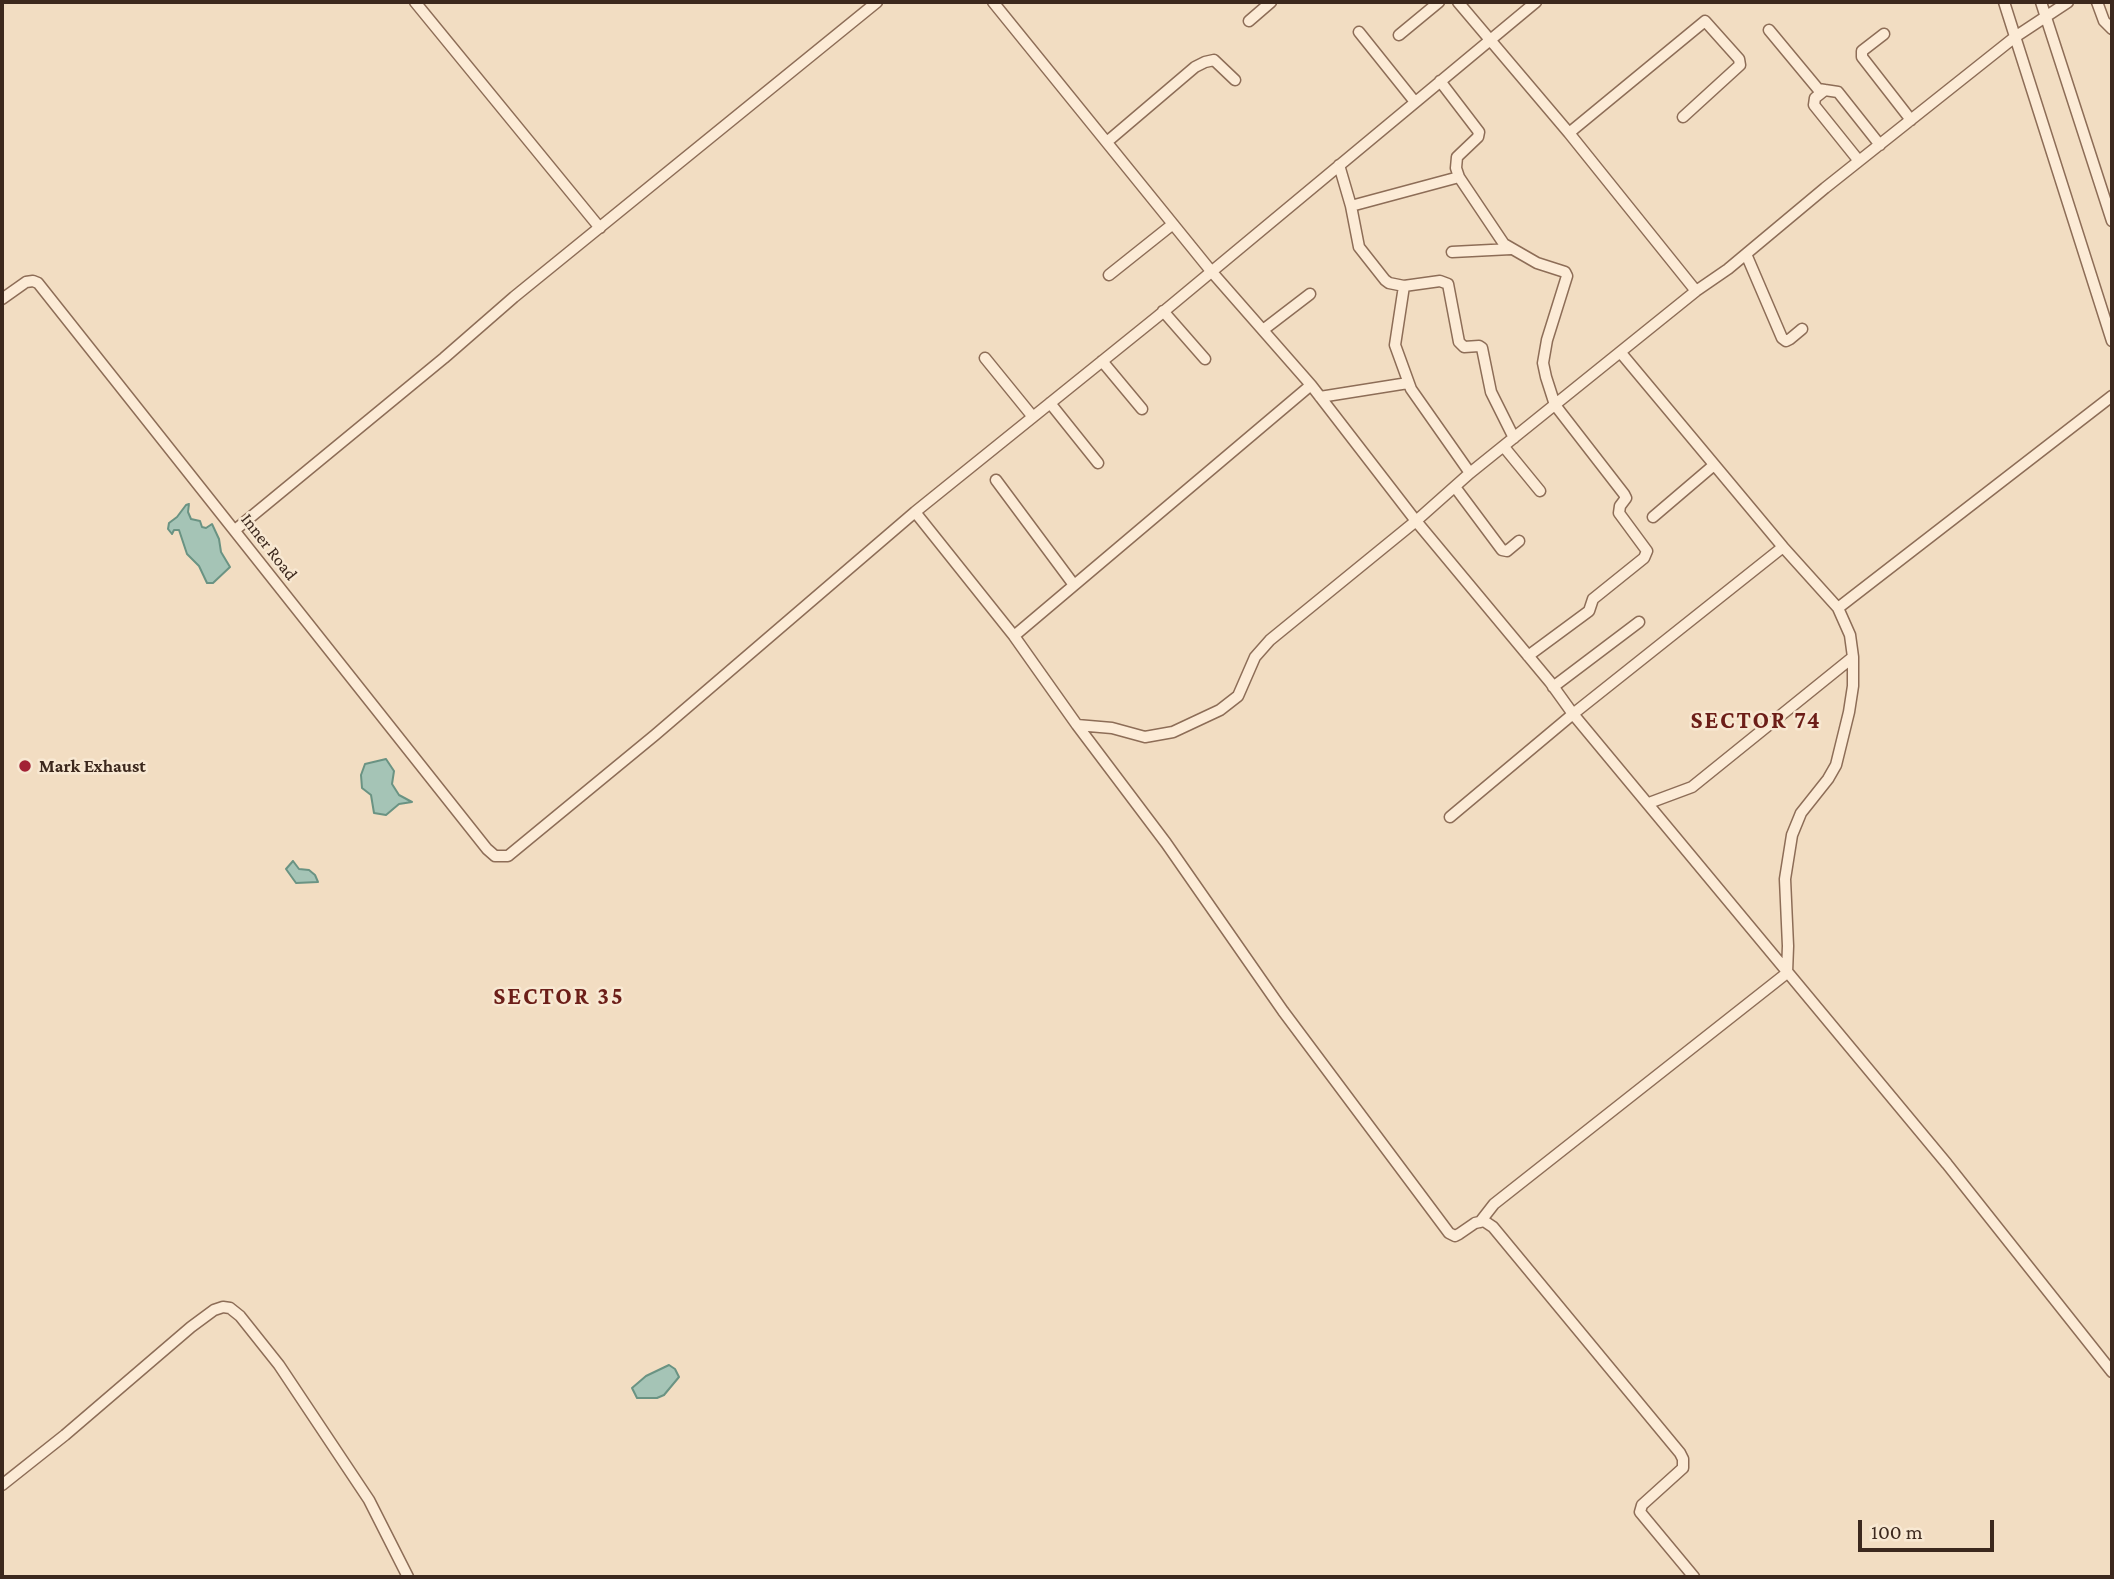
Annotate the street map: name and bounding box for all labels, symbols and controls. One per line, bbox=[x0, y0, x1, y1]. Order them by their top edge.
street label: Inner Road bbox=[236, 509, 302, 585]
district label: SECTOR 74 bbox=[1692, 707, 1820, 735]
place label: Mark Exhaust bbox=[39, 755, 146, 777]
marker: Mark Exhaust bbox=[17, 758, 33, 774]
district label: SECTOR 35 bbox=[494, 983, 624, 1011]
scale bar bbox=[1862, 1506, 1998, 1550]
text: 100 m bbox=[1871, 1520, 1923, 1544]

